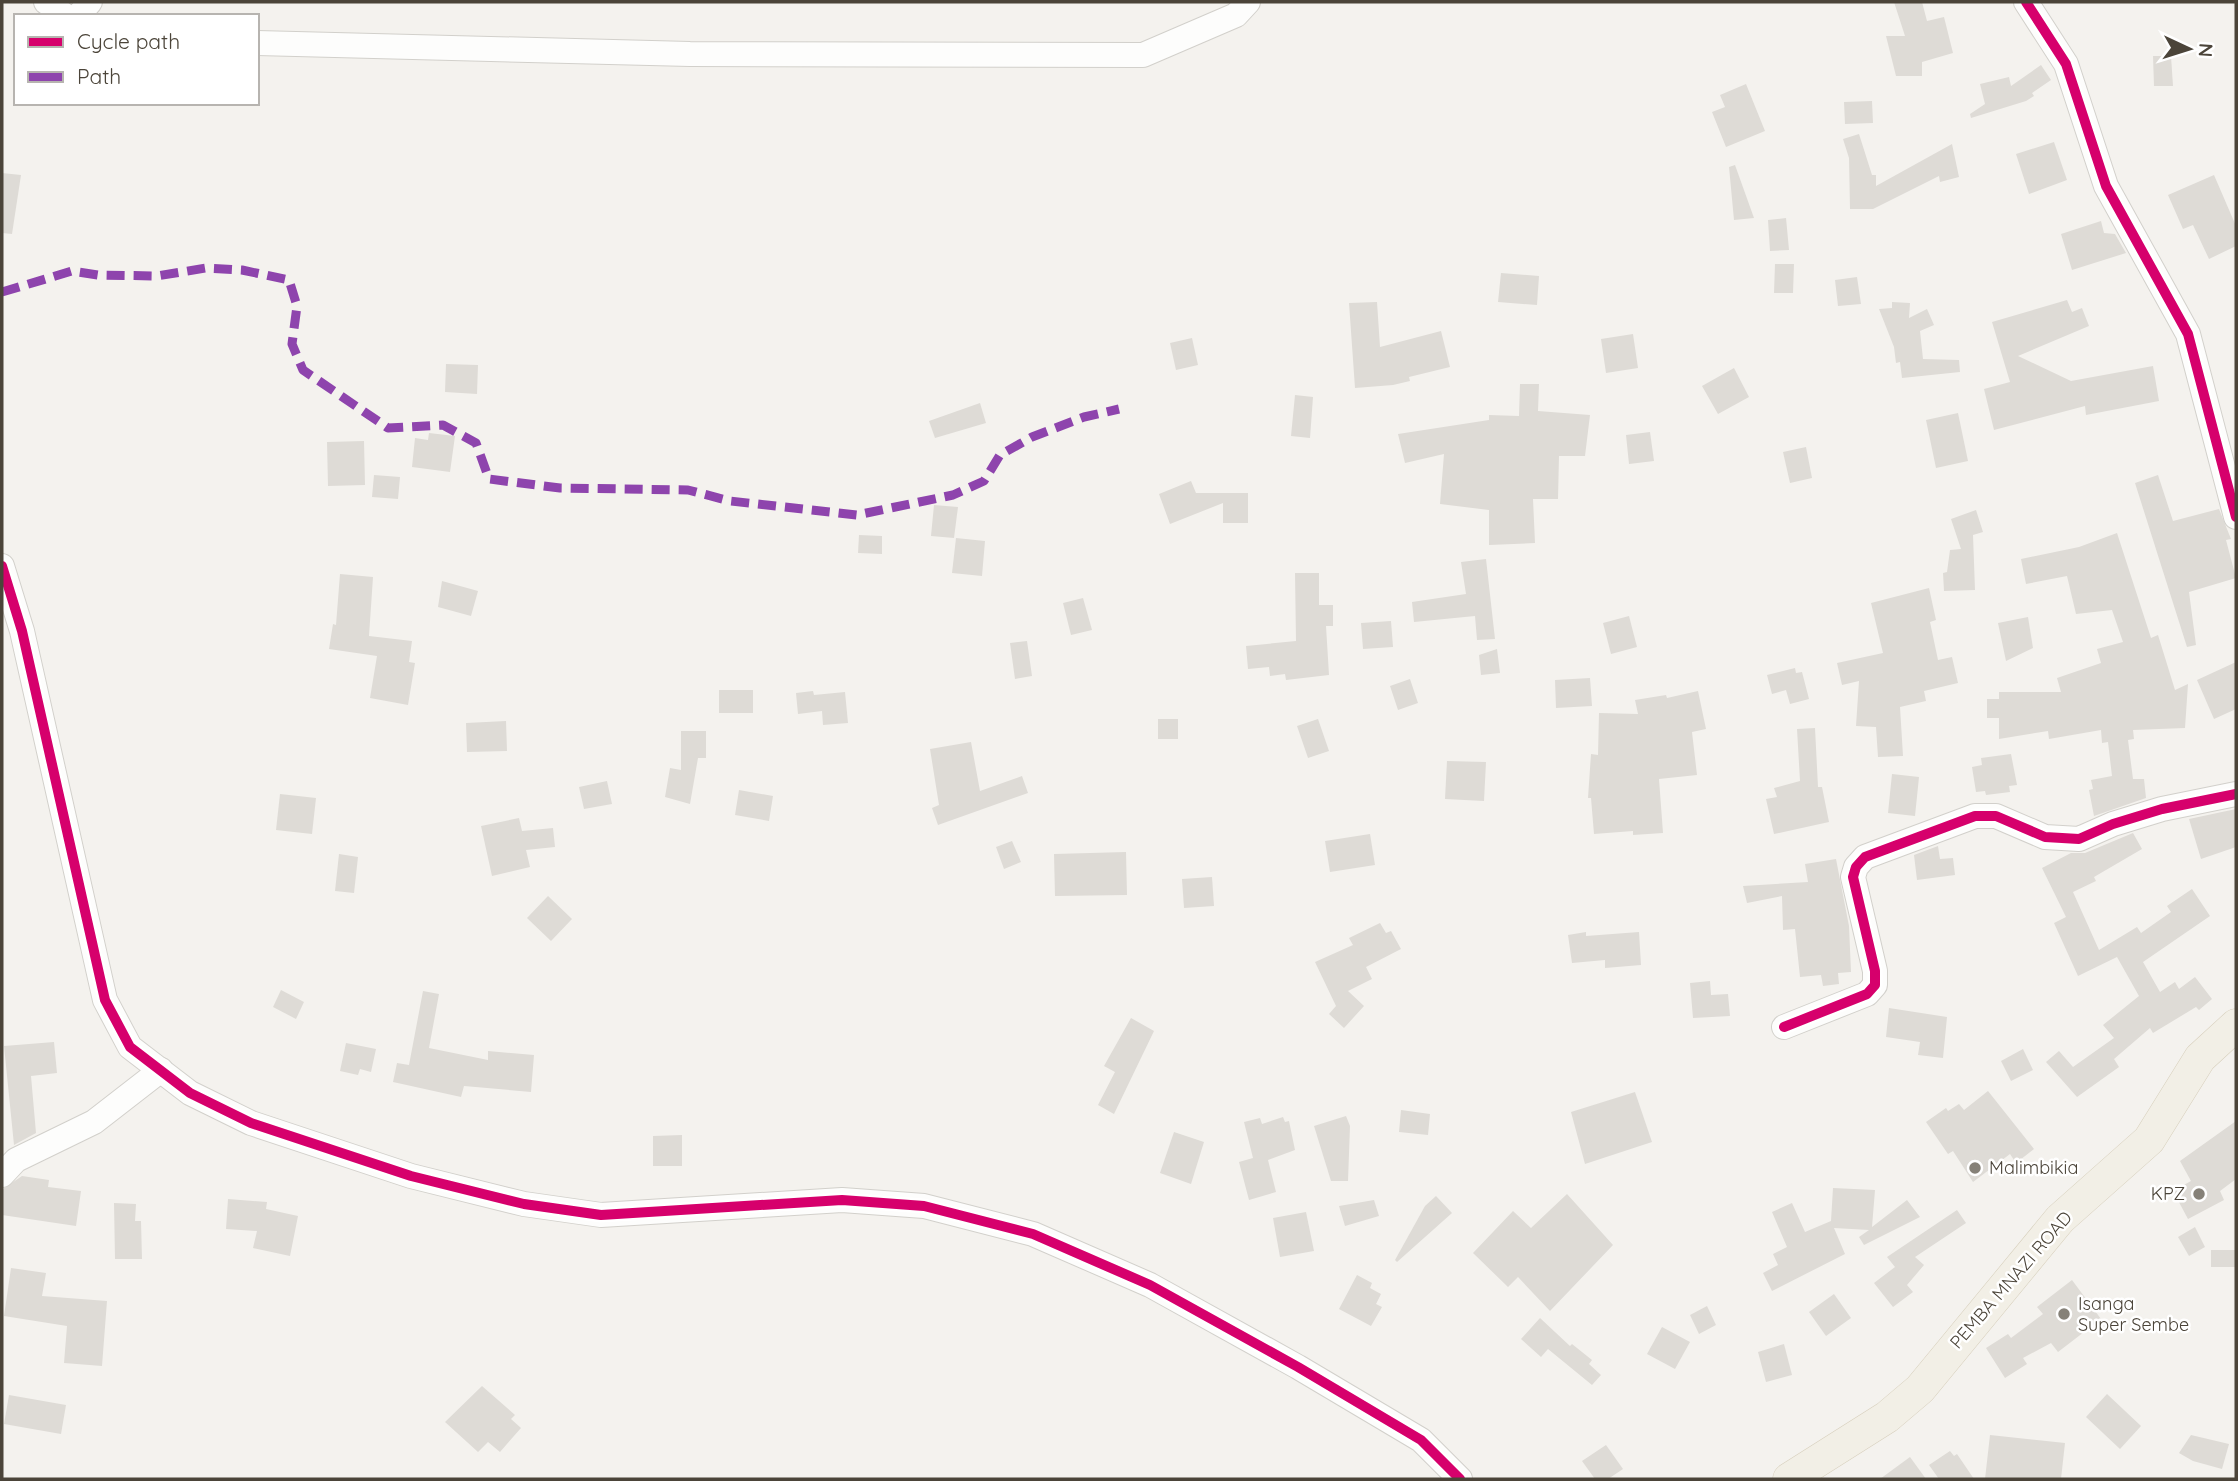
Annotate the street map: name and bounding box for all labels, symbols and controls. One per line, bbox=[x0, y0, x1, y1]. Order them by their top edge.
legend bbox=[14, 14, 259, 105]
north arrow bbox=[2154, 14, 2224, 84]
text: Cycle path bbox=[77, 28, 180, 54]
text: N bbox=[2194, 42, 2218, 58]
text: Path bbox=[77, 63, 121, 89]
place label: Malimbikia bbox=[1989, 1156, 2078, 1179]
marker: Malimbikia bbox=[1967, 1160, 1983, 1176]
place label: KPZ bbox=[2151, 1182, 2185, 1205]
marker: KPZ bbox=[2191, 1186, 2207, 1202]
street label: PEMBA MNAZI ROAD bbox=[1945, 1206, 2077, 1353]
place label: Isanga Super Sembe bbox=[2078, 1292, 2189, 1336]
marker: Isanga Super Sembe bbox=[2056, 1306, 2072, 1322]

